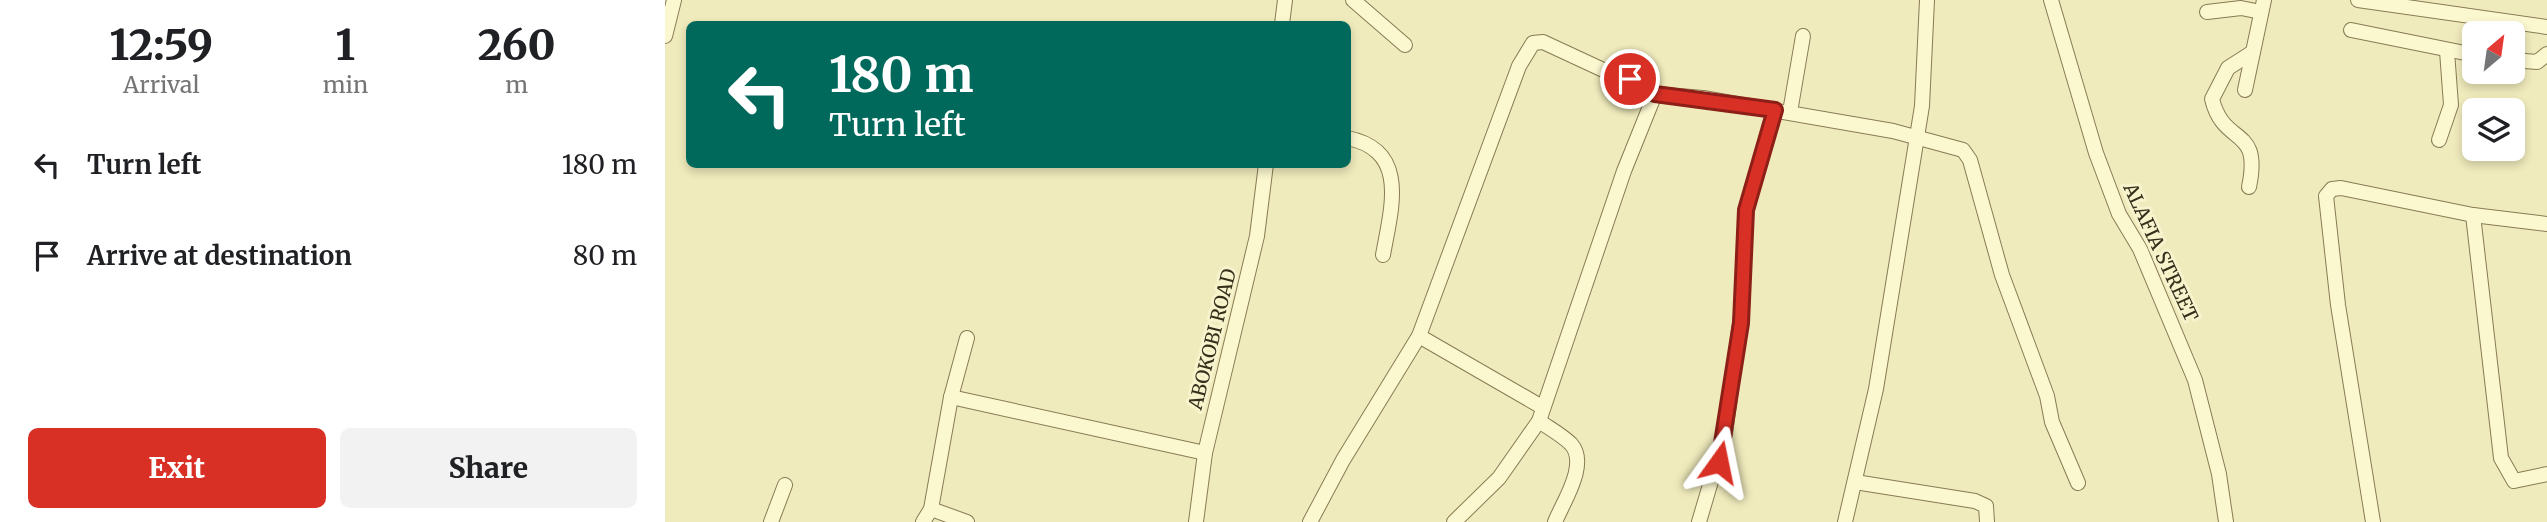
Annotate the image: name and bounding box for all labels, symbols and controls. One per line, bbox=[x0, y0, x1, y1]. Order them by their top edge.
text: 12:59 bbox=[109, 19, 213, 71]
text: 1 bbox=[336, 19, 355, 71]
text: 260 bbox=[478, 19, 556, 71]
north arrow bbox=[2462, 21, 2525, 84]
map controls bbox=[2462, 21, 2525, 161]
text: 180 m bbox=[829, 44, 974, 105]
icon: left bbox=[714, 49, 805, 140]
pin bbox=[1600, 49, 1660, 109]
icon: arrive bbox=[1611, 60, 1649, 98]
text: Arrival bbox=[123, 70, 200, 99]
text: min bbox=[323, 70, 368, 99]
text: m bbox=[505, 70, 528, 99]
button: layers bbox=[2462, 98, 2525, 161]
text: Turn left bbox=[829, 105, 966, 145]
icon: left bbox=[28, 146, 66, 184]
text: Turn left bbox=[87, 148, 201, 181]
text: 180 m bbox=[562, 148, 637, 181]
street label: ALAFIA STREET bbox=[2118, 178, 2204, 325]
icon: arrive bbox=[28, 237, 66, 275]
text: Arrive at destination bbox=[87, 239, 352, 272]
text: 80 m bbox=[573, 239, 637, 272]
street label: ABOKOBI ROAD bbox=[1183, 266, 1241, 413]
position arrow bbox=[1682, 425, 1756, 499]
button: Exit bbox=[28, 428, 326, 508]
button: Share bbox=[340, 428, 637, 508]

